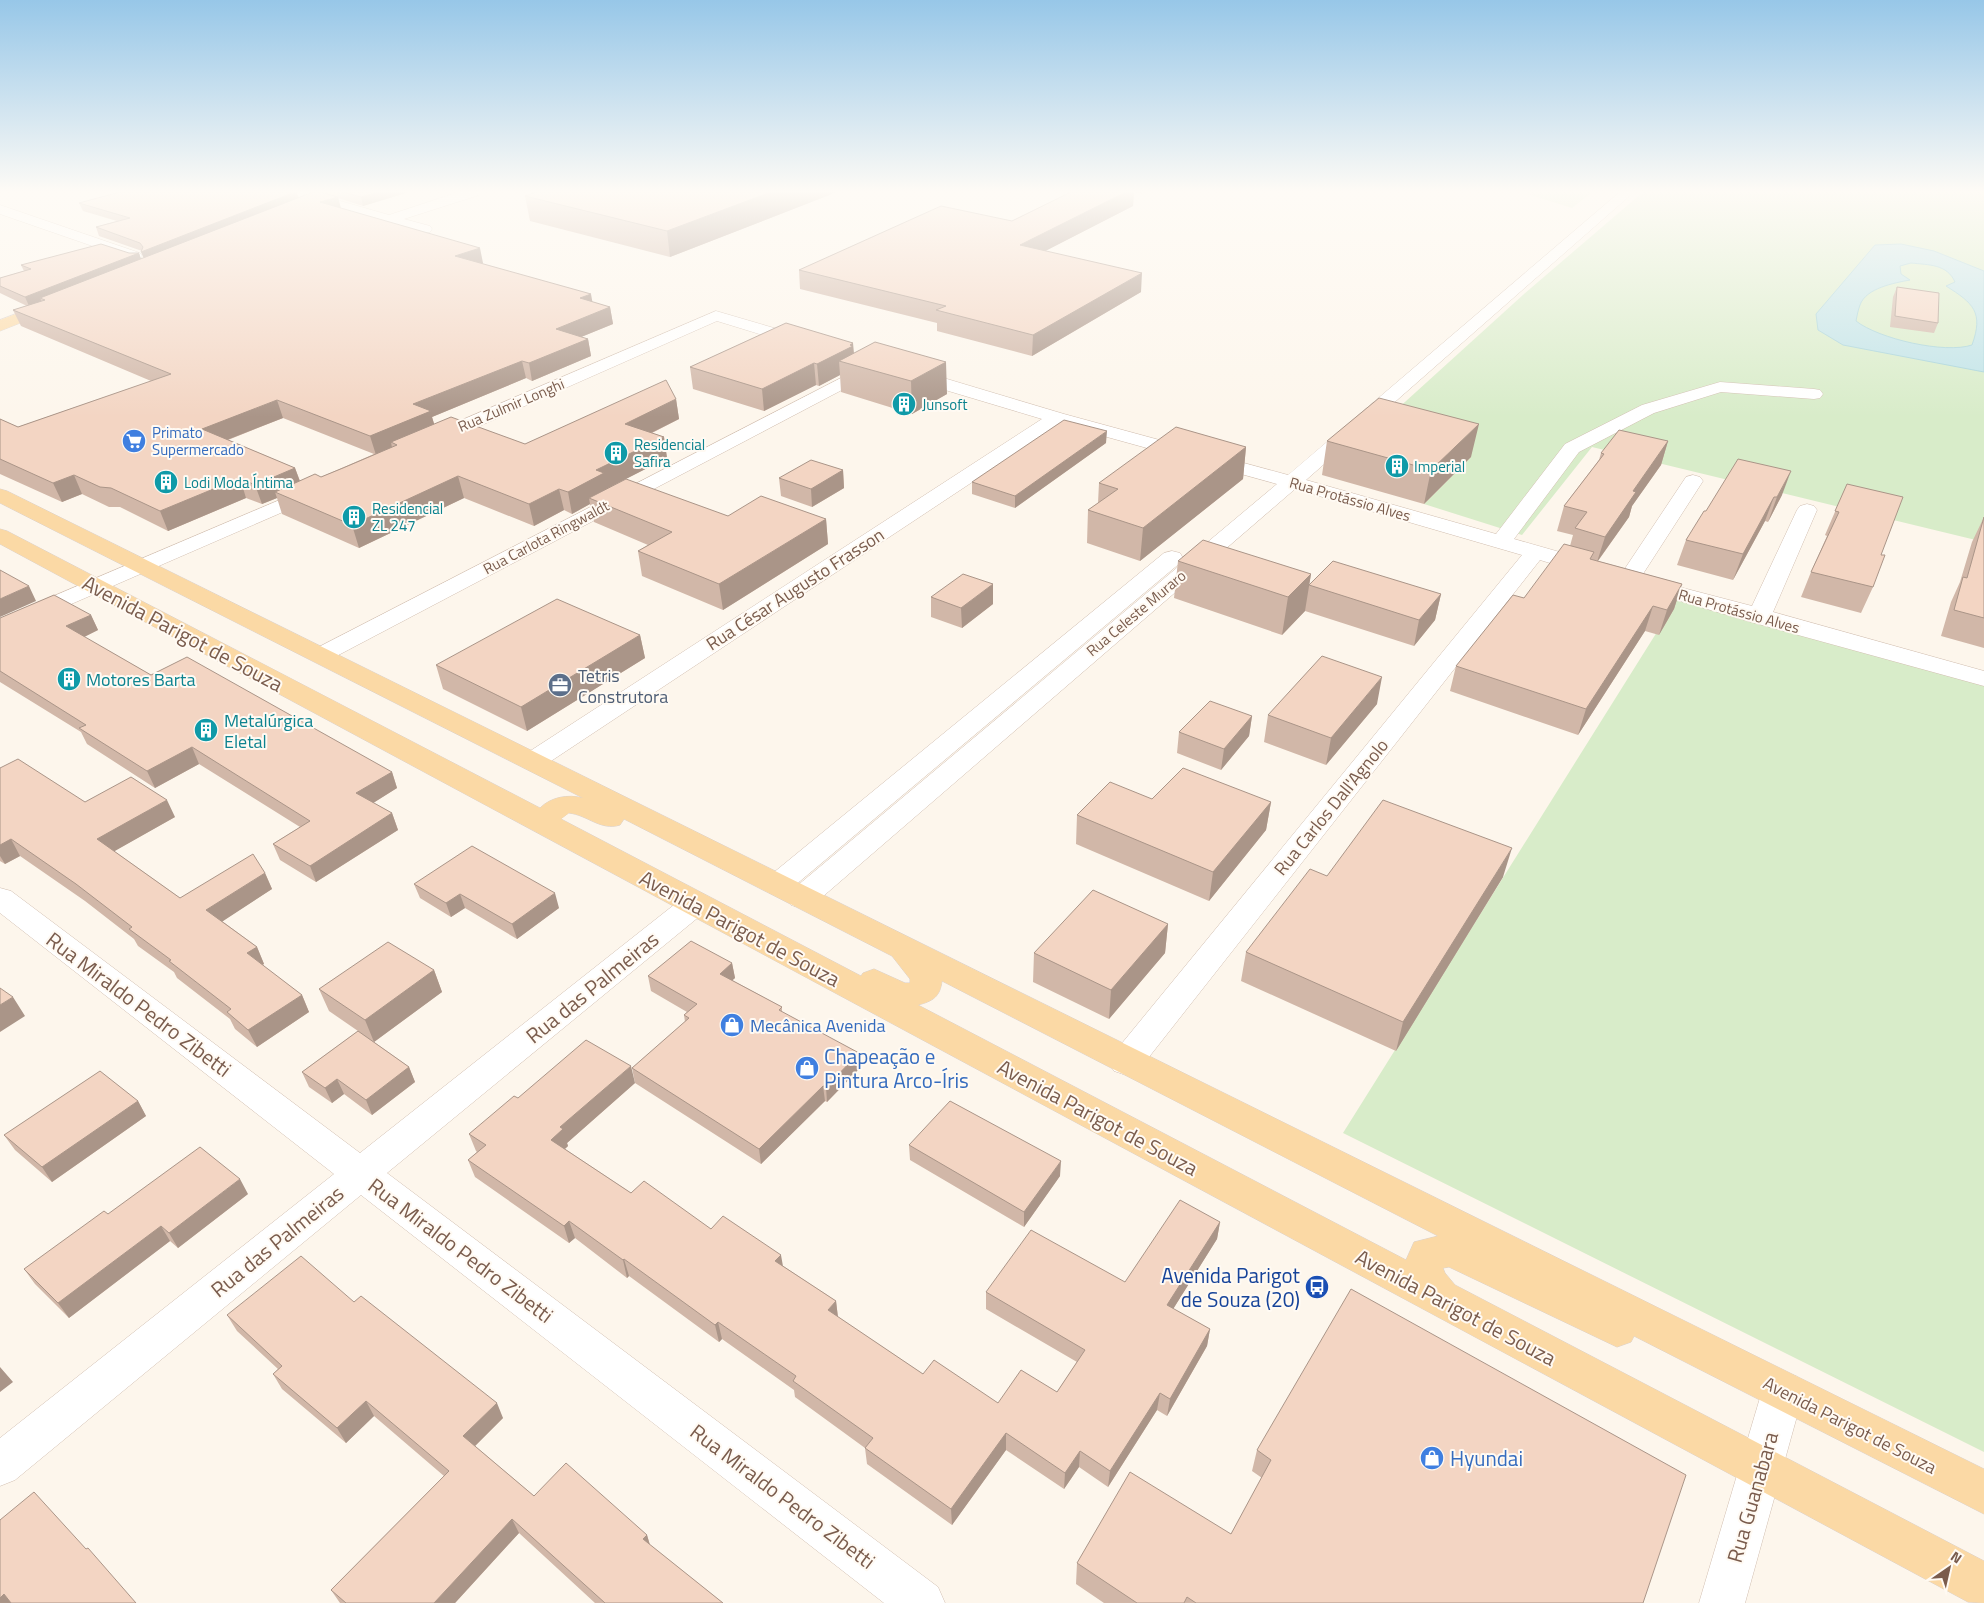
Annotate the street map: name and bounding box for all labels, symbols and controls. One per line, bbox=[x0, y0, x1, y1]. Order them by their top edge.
street label: Rua Zulmir Longhi bbox=[454, 372, 568, 438]
building icon: Junsoft bbox=[891, 391, 917, 417]
place label: Junsoft bbox=[922, 393, 968, 416]
place label: Primato Supermercado bbox=[152, 421, 244, 461]
supermarket icon: Primato Supermercado bbox=[121, 428, 147, 454]
place label: Residencial Safira bbox=[634, 433, 705, 473]
building icon: Residencial Safira bbox=[603, 440, 629, 466]
building icon: Imperial bbox=[1384, 453, 1410, 479]
place label: Imperial bbox=[1414, 455, 1465, 478]
building icon: Lodi Moda Íntima bbox=[153, 469, 179, 495]
place label: Lodi Moda Íntima bbox=[184, 471, 294, 494]
street label: Rua Protássio Alves bbox=[1287, 471, 1413, 527]
street label: Rua Carlota Ringwaldt bbox=[479, 494, 614, 580]
place label: Residencial ZL 247 bbox=[372, 497, 443, 537]
building icon: Residencial ZL 247 bbox=[341, 504, 367, 530]
street label: Rua César Augusto Frasson bbox=[701, 521, 889, 657]
street label: Rua Celeste Muraro bbox=[1081, 564, 1191, 662]
street label: Avenida Parigot de Souza bbox=[77, 566, 290, 700]
street label: Rua Protássio Alves bbox=[1676, 583, 1802, 639]
place label: Tetris Construtora bbox=[578, 662, 668, 710]
building icon: Motores Barta bbox=[56, 666, 82, 692]
place label: Motores Barta bbox=[86, 666, 195, 693]
office icon: Tetris Construtora bbox=[547, 672, 573, 698]
place label: Metalúrgica Eletal bbox=[224, 707, 313, 755]
building icon: Metalúrgica Eletal bbox=[193, 717, 219, 743]
street label: Rua Carlos Dall'Agnolo bbox=[1267, 733, 1395, 881]
street label: Avenida Parigot de Souza bbox=[634, 861, 847, 995]
street label: Rua das Palmeiras bbox=[519, 923, 665, 1051]
street label: Rua Miraldo Pedro Zibetti bbox=[40, 924, 238, 1084]
shop icon: Mecânica Avenida bbox=[719, 1012, 745, 1038]
place label: Mecânica Avenida bbox=[750, 1012, 886, 1039]
place label: Chapeação e Pintura Arco-Íris bbox=[824, 1040, 969, 1096]
street label: Avenida Parigot de Souza bbox=[992, 1050, 1205, 1184]
shop icon: Chapeação e Pintura Arco-Íris bbox=[794, 1055, 820, 1081]
street label: Rua Miraldo Pedro Zibetti bbox=[362, 1170, 560, 1330]
street label: Rua das Palmeiras bbox=[204, 1177, 350, 1305]
street label: Avenida Parigot de Souza bbox=[1350, 1240, 1563, 1374]
place label: Avenida Parigot de Souza (20) bbox=[1161, 1259, 1301, 1315]
bus stop icon: Avenida Parigot de Souza (20) bbox=[1304, 1274, 1330, 1300]
street label: Avenida Parigot de Souza bbox=[1759, 1370, 1941, 1480]
street label: Rua Miraldo Pedro Zibetti bbox=[684, 1416, 882, 1576]
street label: Rua Guanabara bbox=[1718, 1427, 1786, 1566]
place label: Hyundai bbox=[1450, 1442, 1523, 1474]
shop icon: Hyundai bbox=[1419, 1445, 1445, 1471]
north arrow bbox=[1924, 1543, 1974, 1593]
text: N bbox=[1947, 1545, 1966, 1568]

